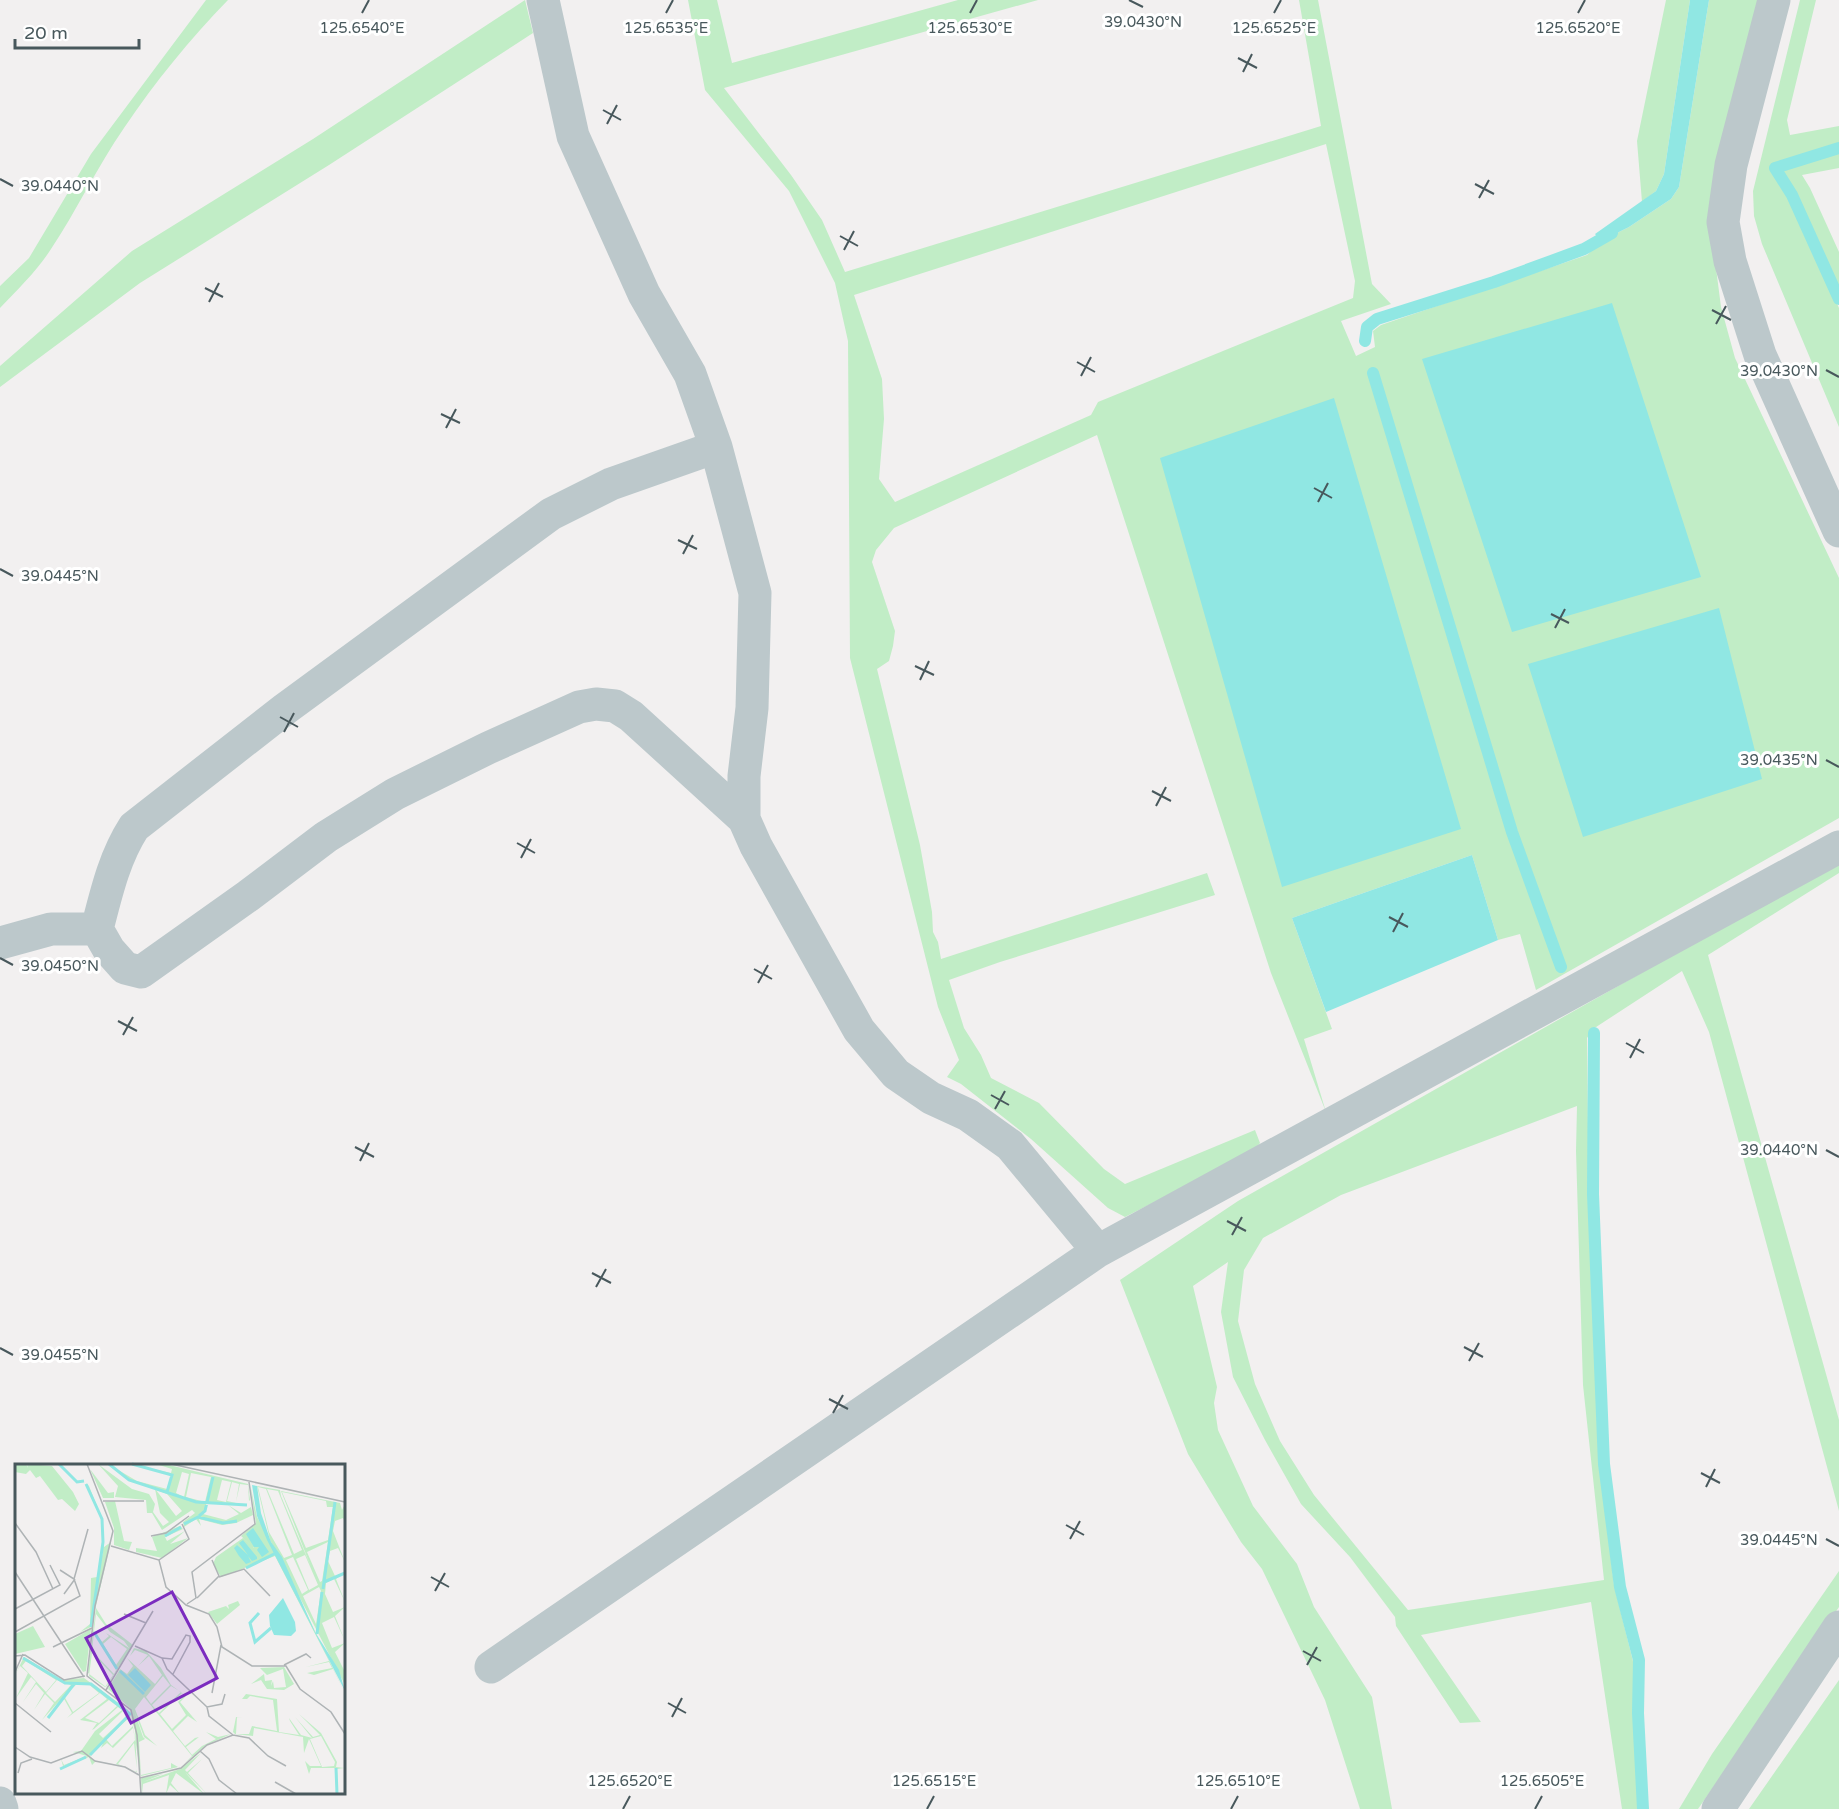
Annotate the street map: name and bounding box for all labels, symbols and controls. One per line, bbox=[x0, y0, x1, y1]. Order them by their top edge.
scale bar bbox=[15, 12, 140, 50]
text: 39.0430°N bbox=[1104, 13, 1182, 31]
text: 125.6540°E bbox=[320, 19, 404, 37]
text: 125.6535°E bbox=[624, 19, 708, 37]
text: 125.6530°E bbox=[928, 19, 1012, 37]
text: 125.6525°E bbox=[1232, 19, 1316, 37]
text: 125.6520°E bbox=[1536, 19, 1620, 37]
text: 20 m bbox=[24, 22, 68, 44]
text: 39.0440°N bbox=[21, 177, 99, 195]
text: 39.0430°N bbox=[1740, 362, 1818, 380]
text: 39.0445°N bbox=[21, 567, 99, 585]
text: 39.0435°N bbox=[1740, 751, 1818, 769]
text: 39.0450°N bbox=[21, 957, 99, 975]
text: 39.0440°N bbox=[1740, 1141, 1818, 1159]
text: 39.0455°N bbox=[21, 1346, 99, 1364]
inset map bbox=[15, 1464, 345, 1794]
text: 39.0445°N bbox=[1740, 1531, 1818, 1549]
text: 125.6520°E bbox=[588, 1772, 672, 1790]
text: 125.6515°E bbox=[892, 1772, 976, 1790]
text: 125.6510°E bbox=[1196, 1772, 1280, 1790]
text: 125.6505°E bbox=[1500, 1772, 1584, 1790]

